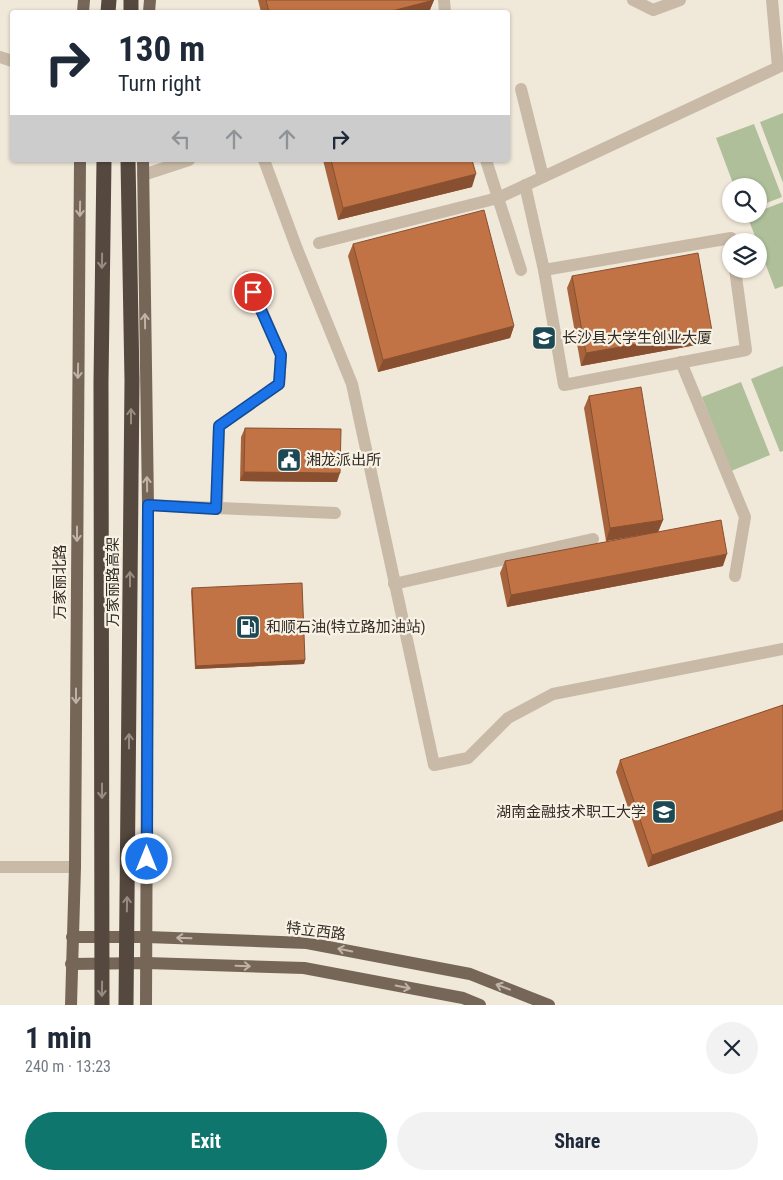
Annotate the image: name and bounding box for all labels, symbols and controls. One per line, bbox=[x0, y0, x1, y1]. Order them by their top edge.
text: 130 m bbox=[118, 29, 205, 70]
icon: right bbox=[35, 30, 100, 95]
text: Turn right bbox=[118, 71, 201, 96]
icon: left bbox=[167, 125, 195, 153]
icon: ahead bbox=[220, 125, 248, 153]
icon: ahead bbox=[273, 125, 301, 153]
icon: right bbox=[326, 125, 354, 153]
map controls bbox=[722, 178, 767, 278]
button: search bbox=[722, 178, 767, 223]
one-way arrow bbox=[75, 200, 85, 216]
button: layers bbox=[722, 233, 767, 278]
one-way arrow bbox=[98, 253, 107, 269]
pin bbox=[232, 271, 274, 313]
icon: arrive bbox=[239, 278, 267, 306]
one-way arrow bbox=[140, 314, 150, 330]
school or university icon: 长沙县大学生创业大厦 bbox=[531, 325, 557, 351]
place label: 长沙县大学生创业大厦 bbox=[562, 329, 712, 347]
one-way arrow bbox=[73, 362, 83, 379]
one-way arrow bbox=[126, 409, 136, 425]
public building icon: 湘龙派出所 bbox=[276, 447, 302, 473]
place label: 湘龙派出所 bbox=[306, 451, 381, 469]
one-way arrow bbox=[142, 476, 152, 492]
one-way arrow bbox=[72, 525, 82, 541]
street label: 万家丽路高架 bbox=[104, 537, 122, 627]
street label: 万家丽北路 bbox=[51, 544, 69, 620]
one-way arrow bbox=[125, 571, 135, 588]
fuel station icon: 和顺石油(特立路加油站) bbox=[235, 614, 261, 640]
place label: 和顺石油(特立路加油站) bbox=[266, 618, 426, 636]
one-way arrow bbox=[71, 688, 81, 704]
one-way arrow bbox=[124, 734, 134, 750]
one-way arrow bbox=[97, 783, 106, 799]
school or university icon: 湖南金融技术职工大学 bbox=[651, 799, 677, 825]
place label: 湖南金融技术职工大学 bbox=[496, 803, 646, 821]
position arrow bbox=[120, 832, 172, 884]
one-way arrow bbox=[122, 896, 132, 912]
street label: 特立西路 bbox=[285, 918, 347, 944]
one-way arrow bbox=[176, 934, 192, 943]
one-way arrow bbox=[338, 945, 354, 955]
one-way arrow bbox=[234, 962, 250, 971]
one-way arrow bbox=[97, 980, 107, 996]
one-way arrow bbox=[496, 982, 511, 991]
one-way arrow bbox=[395, 983, 411, 992]
text: 1 min bbox=[25, 1020, 92, 1055]
button: close bbox=[706, 1022, 758, 1074]
text: 240 m · 13:23 bbox=[25, 1057, 111, 1076]
button: Exit bbox=[25, 1112, 387, 1170]
button: Share bbox=[397, 1112, 758, 1170]

